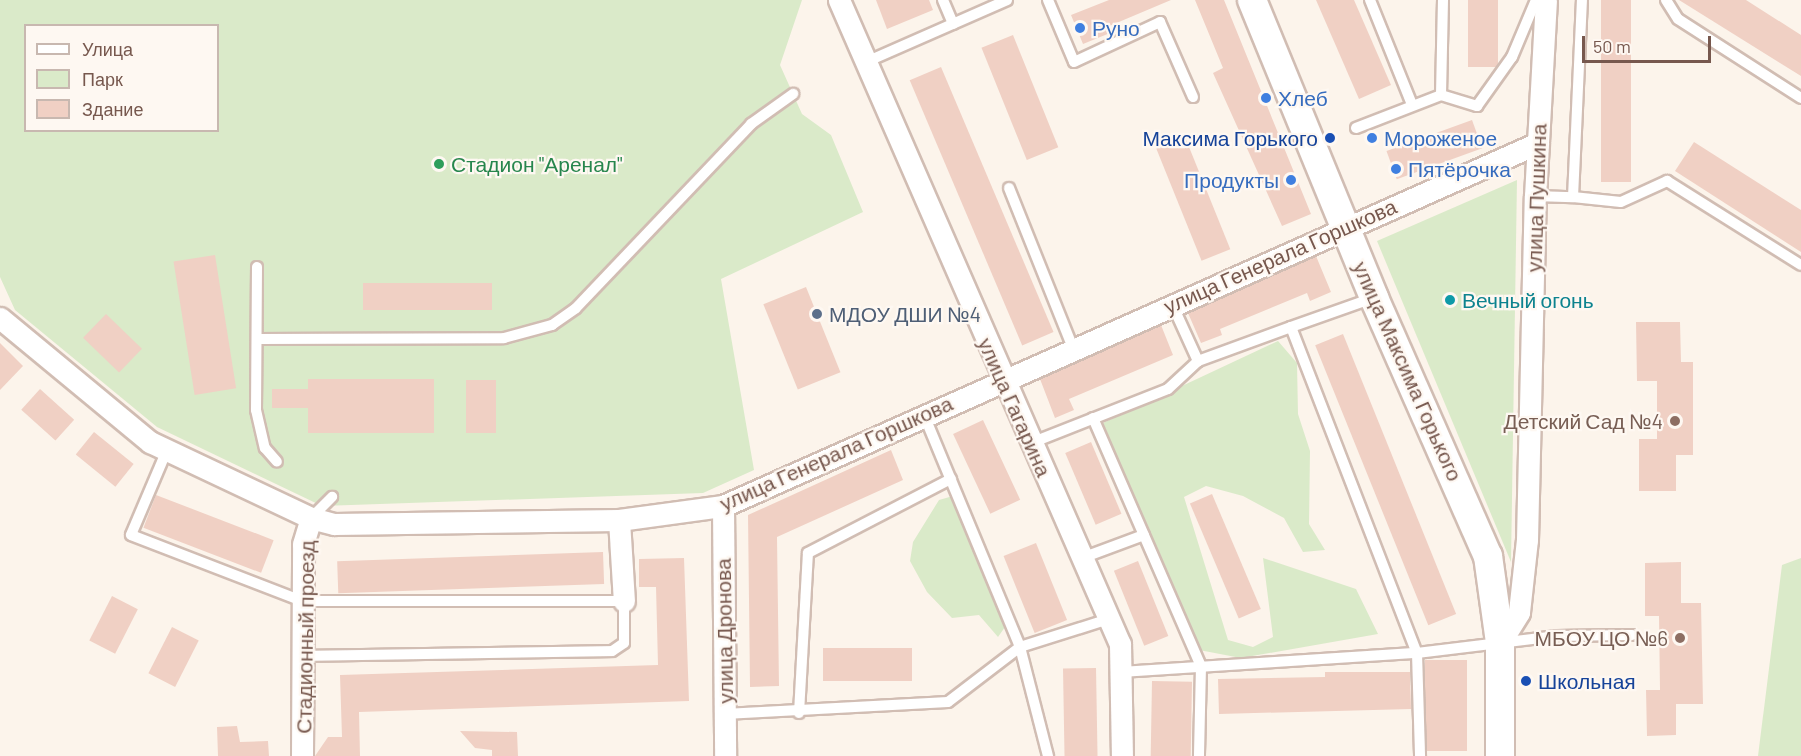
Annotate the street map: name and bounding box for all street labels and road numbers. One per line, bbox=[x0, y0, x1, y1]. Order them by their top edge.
street label: улица Пушкина bbox=[1521, 123, 1551, 273]
street label: улица Генерала Горшкова bbox=[1160, 193, 1400, 319]
street label: улица Максима Горького bbox=[1348, 257, 1468, 485]
street label: улица Гагарина bbox=[973, 334, 1057, 480]
street label: улица Генерала Горшкова bbox=[716, 390, 956, 516]
street label: Стадионный проезд bbox=[291, 540, 319, 734]
street label: улица Дронова bbox=[710, 558, 738, 704]

